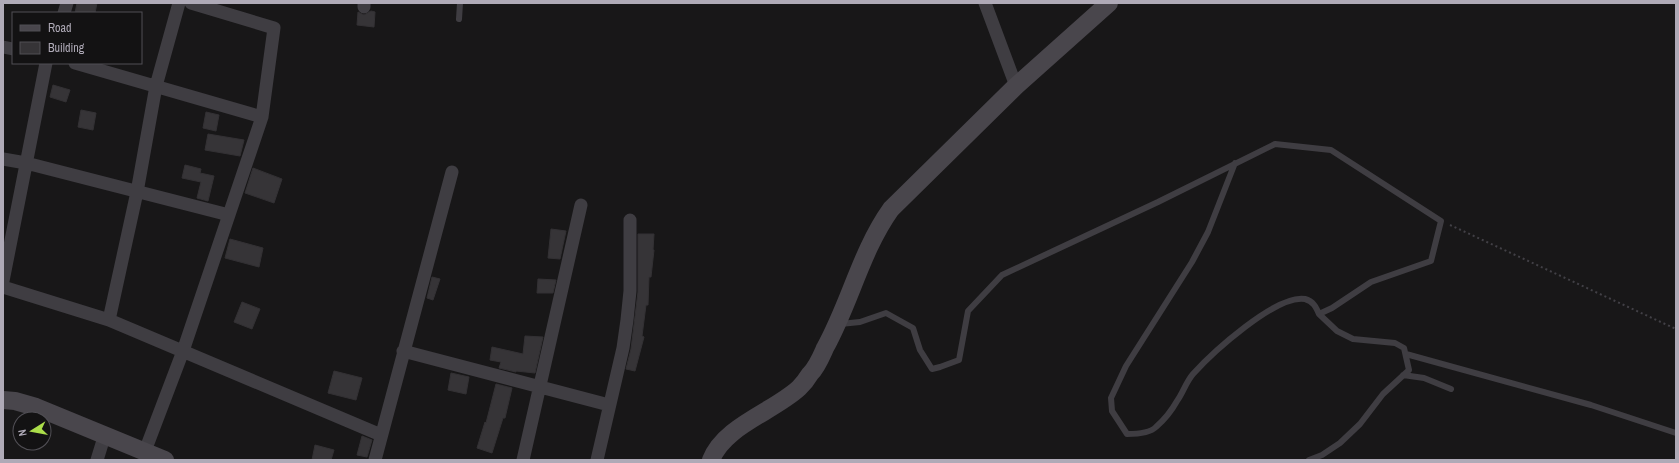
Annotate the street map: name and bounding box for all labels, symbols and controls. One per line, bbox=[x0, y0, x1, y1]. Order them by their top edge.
legend bbox=[12, 12, 142, 64]
text: Road bbox=[48, 20, 72, 36]
text: Building bbox=[48, 40, 85, 56]
north arrow bbox=[12, 411, 52, 451]
text: N bbox=[15, 428, 30, 437]

